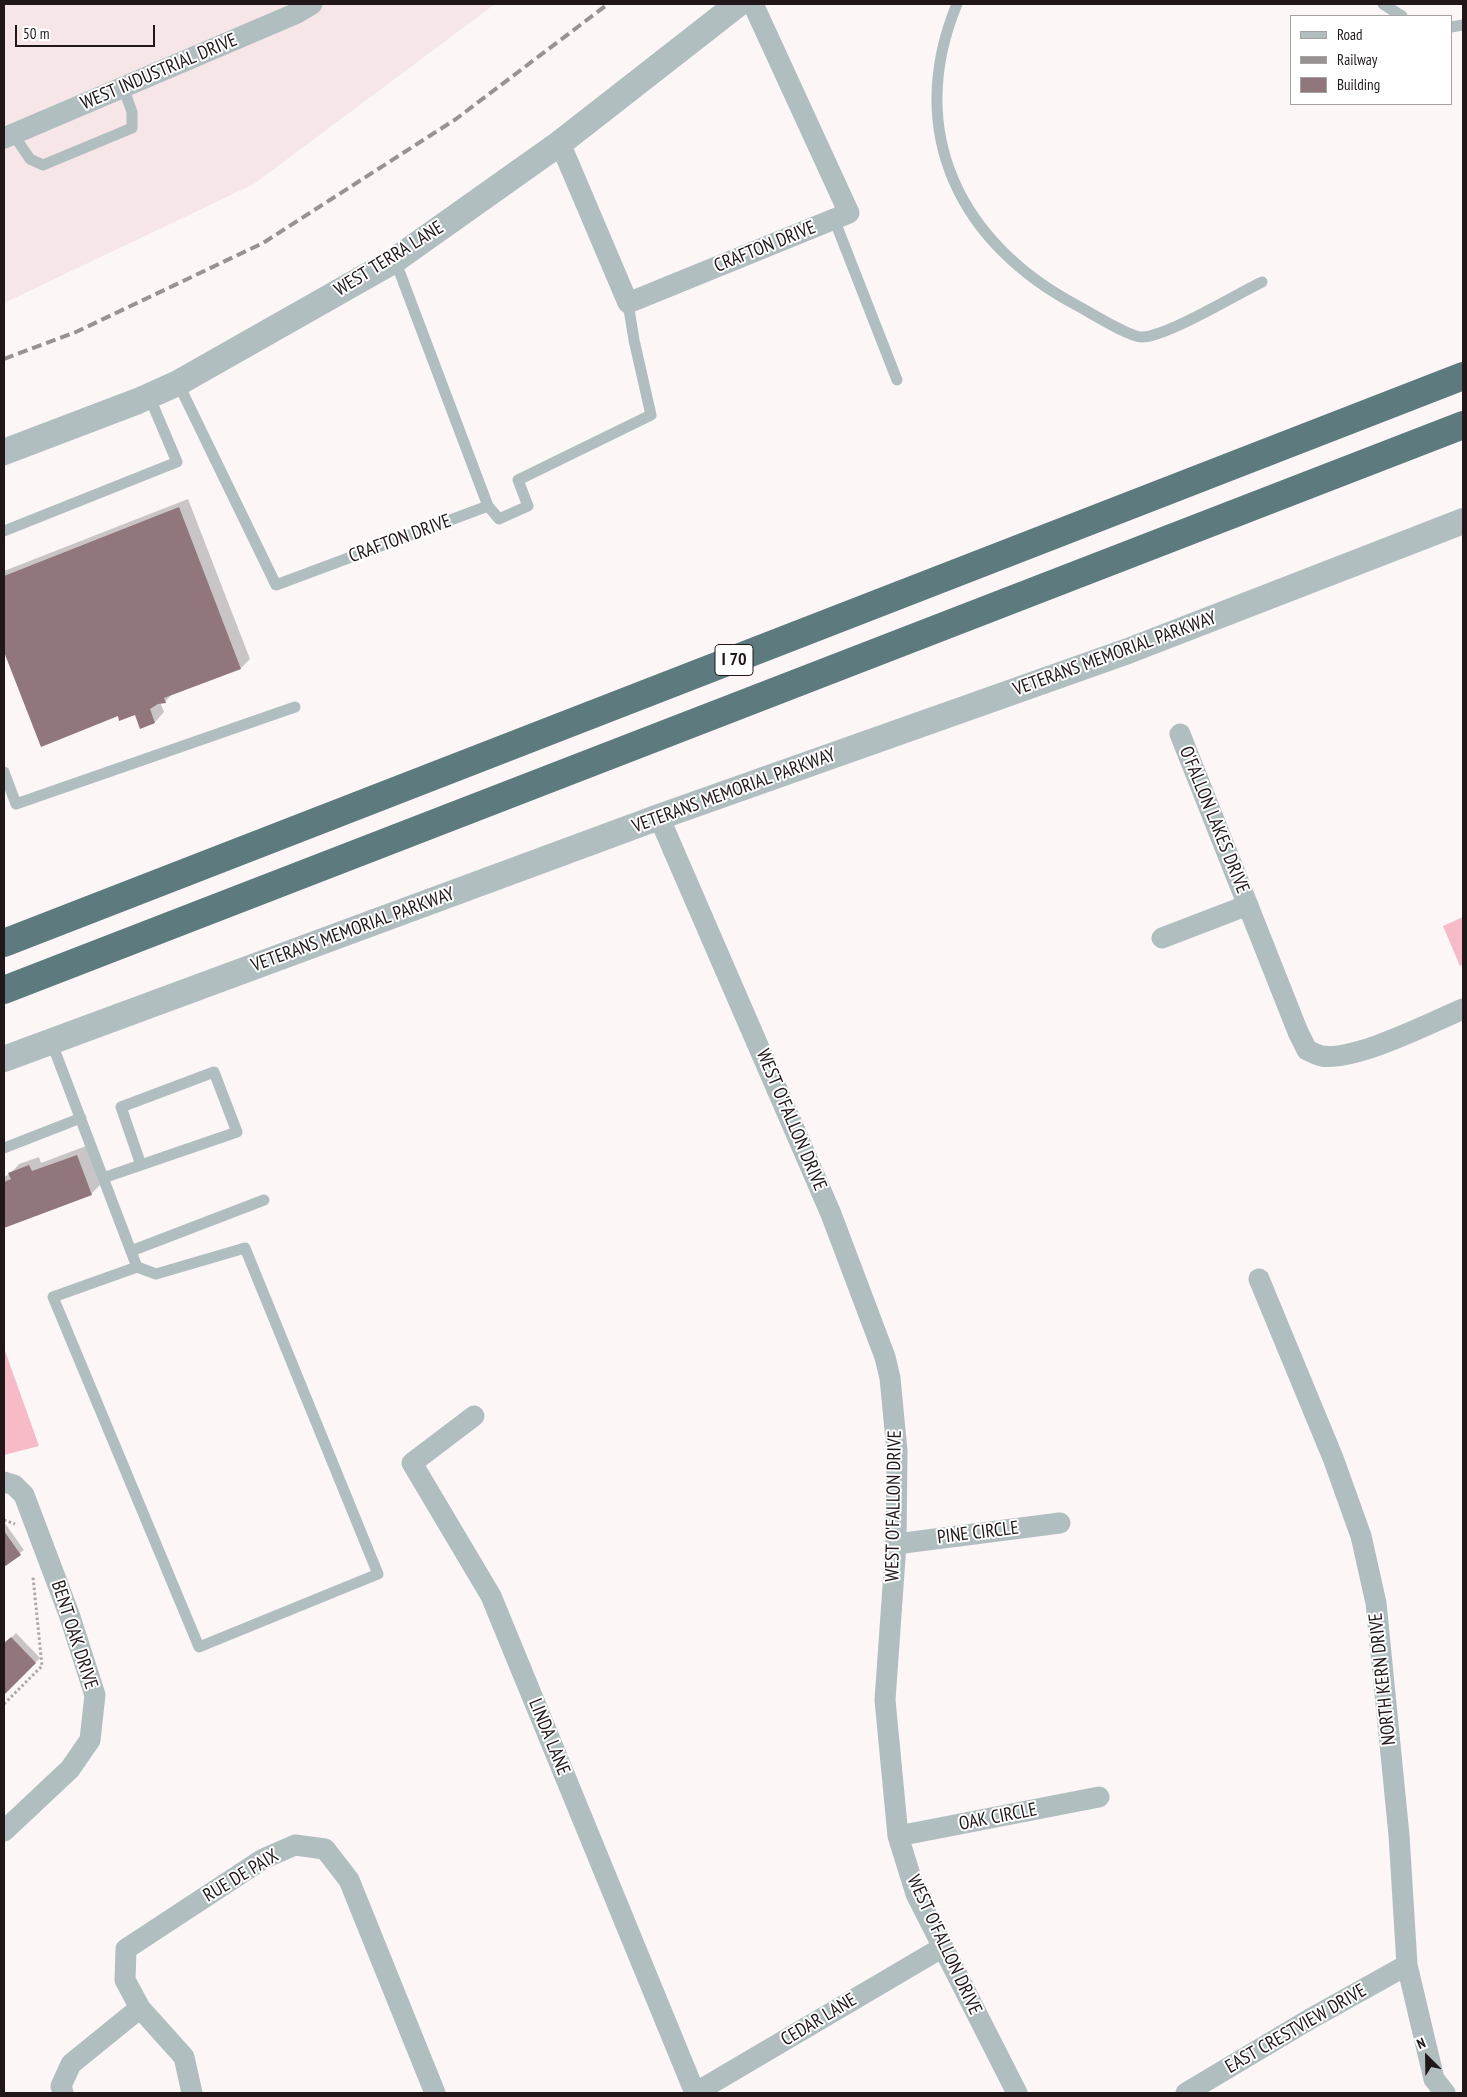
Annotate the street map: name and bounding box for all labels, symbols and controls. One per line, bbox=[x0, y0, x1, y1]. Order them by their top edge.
scale bar bbox=[18, 15, 158, 47]
legend bbox=[1290, 15, 1452, 105]
text: 50 m bbox=[23, 24, 49, 43]
text: Road bbox=[1337, 25, 1363, 44]
street label: WEST INDUSTRIAL DRIVE bbox=[77, 29, 241, 115]
text: Railway bbox=[1337, 50, 1377, 69]
text: Building bbox=[1337, 75, 1380, 94]
street label: WEST TERRA LANE bbox=[330, 216, 448, 302]
street label: CRAFTON DRIVE bbox=[711, 216, 819, 278]
street label: CRAFTON DRIVE bbox=[346, 510, 454, 568]
street label: VETERANS MEMORIAL PARKWAY bbox=[1010, 607, 1220, 701]
road number: I 70 bbox=[715, 644, 753, 676]
street label: O'FALLON LAKES DRIVE bbox=[1174, 743, 1254, 897]
street label: VETERANS MEMORIAL PARKWAY bbox=[629, 744, 839, 838]
street label: VETERANS MEMORIAL PARKWAY bbox=[248, 883, 458, 977]
street label: WEST O'FALLON DRIVE bbox=[751, 1046, 831, 1194]
street label: WEST O'FALLON DRIVE bbox=[881, 1430, 907, 1582]
street label: PINE CIRCLE bbox=[936, 1517, 1020, 1549]
street label: BENT OAK DRIVE bbox=[46, 1578, 102, 1692]
street label: NORTH KERN DRIVE bbox=[1365, 1612, 1401, 1746]
street label: LINDA LANE bbox=[523, 1695, 575, 1779]
street label: OAK CIRCLE bbox=[957, 1798, 1039, 1836]
street label: RUE DE PAIX bbox=[199, 1845, 283, 1907]
street label: WEST O'FALLON DRIVE bbox=[902, 1872, 986, 2018]
street label: EAST CRESTVIEW DRIVE bbox=[1222, 1979, 1370, 2079]
street label: CEDAR LANE bbox=[777, 1989, 861, 2051]
north arrow bbox=[1402, 2032, 1452, 2082]
text: N bbox=[1414, 2033, 1428, 2053]

